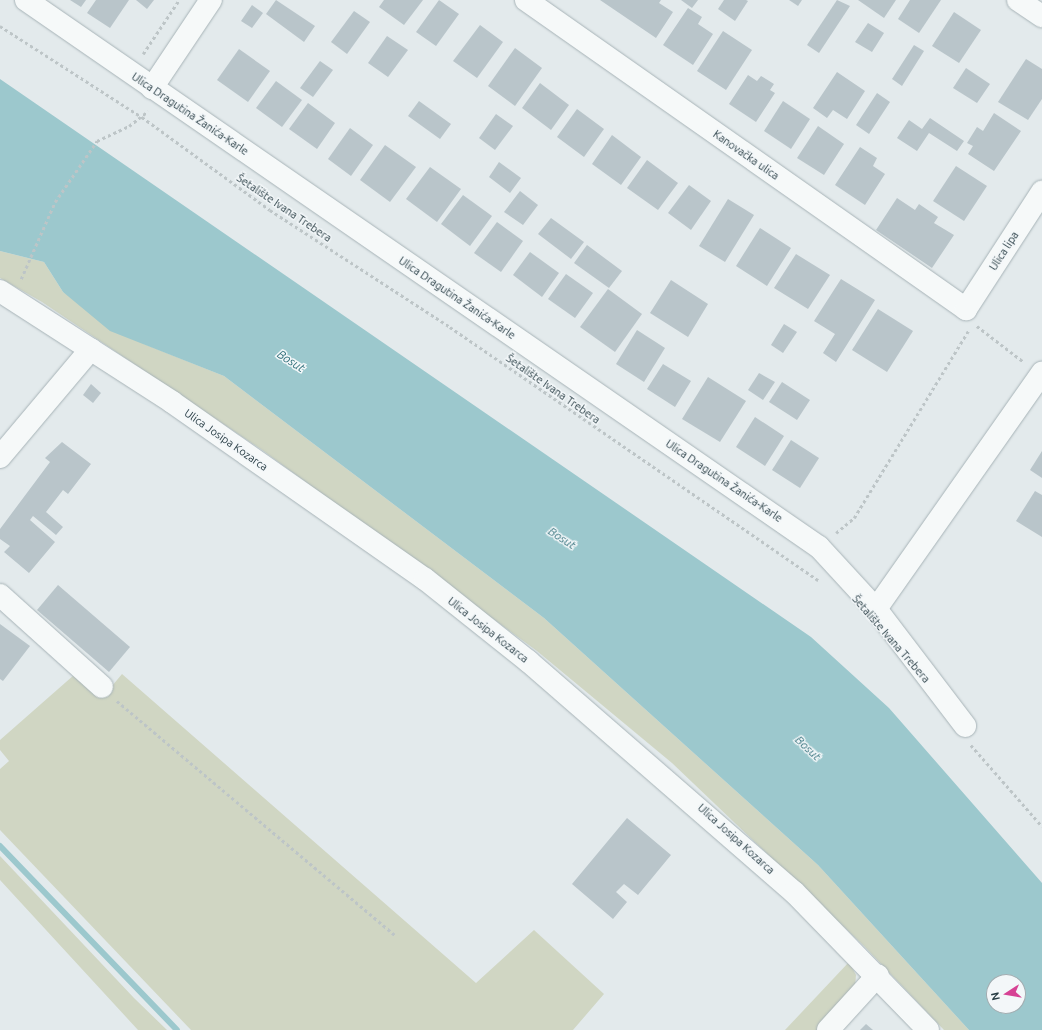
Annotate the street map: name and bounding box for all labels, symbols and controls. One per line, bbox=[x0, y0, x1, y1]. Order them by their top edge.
street label: Ulica Dragutina Žanića-Karle bbox=[129, 70, 251, 158]
street label: Kanovačka ulica bbox=[710, 127, 782, 183]
street label: Šetalište Ivana Trebera bbox=[234, 171, 334, 245]
street label: Ulica lipa bbox=[986, 229, 1022, 273]
street label: Ulica Dragutina Žanića-Karle bbox=[396, 254, 518, 342]
water label: Bosut bbox=[274, 347, 308, 375]
street label: Šetalište Ivana Trebera bbox=[504, 352, 602, 426]
street label: Ulica Josipa Kozarca bbox=[182, 406, 270, 474]
street label: Ulica Dragutina Žanića-Karle bbox=[663, 437, 785, 525]
water label: Bosut bbox=[545, 524, 579, 552]
street label: Šetalište Ivana Trebera bbox=[849, 593, 933, 685]
street label: Ulica Josipa Kozarca bbox=[445, 594, 531, 666]
water label: Bosut bbox=[792, 732, 824, 764]
street label: Ulica Josipa Kozarca bbox=[695, 801, 777, 877]
north arrow bbox=[986, 974, 1026, 1014]
text: N bbox=[989, 991, 1002, 1002]

